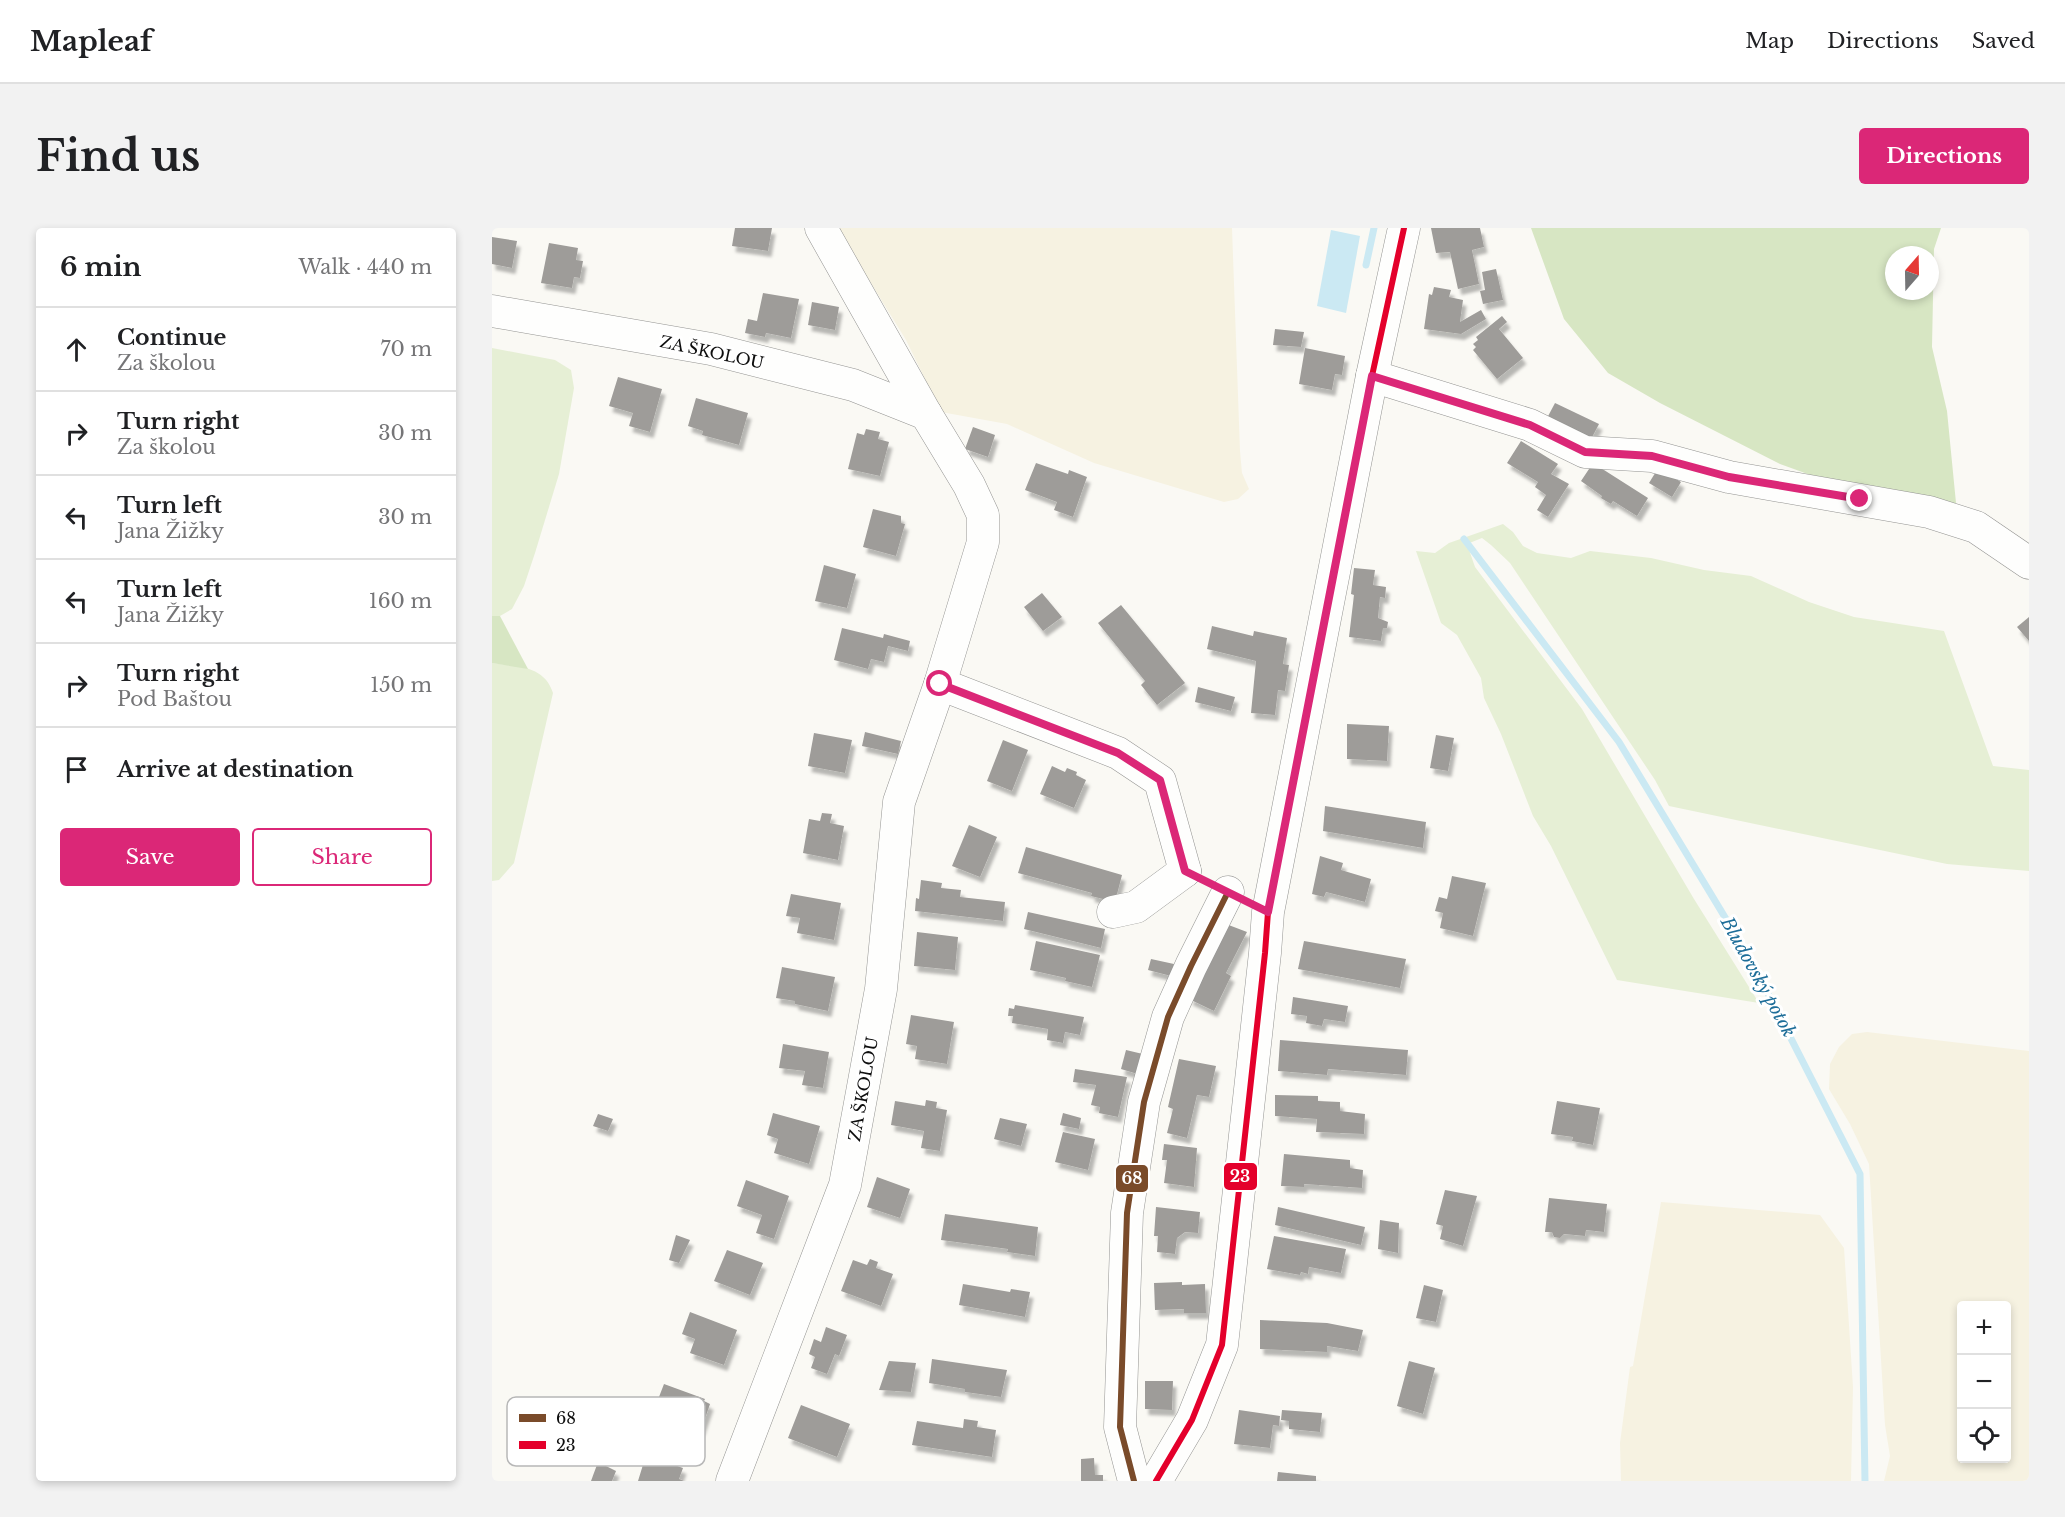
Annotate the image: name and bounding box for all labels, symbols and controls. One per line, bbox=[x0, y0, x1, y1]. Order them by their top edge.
text: Mapleaf bbox=[30, 24, 152, 59]
text: Map bbox=[1745, 28, 1794, 54]
text: Directions bbox=[1827, 28, 1939, 54]
text: Saved bbox=[1972, 28, 2035, 54]
button: Directions bbox=[1859, 128, 2029, 184]
text: Find us bbox=[36, 130, 200, 182]
north arrow bbox=[1885, 246, 1939, 300]
text: 6 min bbox=[60, 251, 141, 283]
text: Walk · 440 m bbox=[299, 255, 432, 279]
text: Continue bbox=[117, 324, 226, 351]
street label: ZA ŠKOLOU bbox=[658, 331, 766, 373]
icon: ahead bbox=[60, 333, 93, 366]
text: 70 m bbox=[380, 337, 432, 361]
text: Za školou bbox=[117, 351, 216, 375]
text: Turn right bbox=[117, 408, 239, 435]
icon: right bbox=[60, 417, 93, 450]
text: 30 m bbox=[378, 421, 432, 445]
text: Za školou bbox=[117, 435, 216, 459]
route end bbox=[1846, 485, 1872, 511]
text: Turn left bbox=[117, 492, 222, 519]
icon: left bbox=[60, 501, 93, 534]
text: 30 m bbox=[378, 505, 432, 529]
text: Jana Žižky bbox=[117, 519, 224, 543]
text: Turn left bbox=[117, 576, 222, 603]
icon: left bbox=[60, 585, 93, 618]
text: 160 m bbox=[369, 589, 432, 613]
text: Jana Žižky bbox=[117, 603, 224, 627]
text: Turn right bbox=[117, 660, 239, 687]
icon: right bbox=[60, 669, 93, 702]
route start bbox=[926, 670, 952, 696]
text: 150 m bbox=[370, 673, 432, 697]
text: Pod Baštou bbox=[117, 687, 232, 711]
icon: arrive bbox=[60, 753, 93, 786]
text: Arrive at destination bbox=[117, 756, 354, 783]
button: Save bbox=[60, 828, 240, 886]
button: Share bbox=[252, 828, 432, 886]
water label: Bludovský potok bbox=[1715, 912, 1800, 1041]
street label: ZA ŠKOLOU bbox=[844, 1035, 882, 1143]
line badge: 23 bbox=[1223, 1162, 1258, 1191]
line badge: 68 bbox=[1115, 1164, 1149, 1193]
text: 23 bbox=[1230, 1166, 1250, 1186]
text: 68 bbox=[1122, 1168, 1142, 1188]
map controls bbox=[1957, 1301, 2011, 1463]
button: + bbox=[1957, 1301, 2011, 1355]
button: − bbox=[1957, 1355, 2011, 1409]
legend bbox=[507, 1397, 705, 1466]
text: 68 bbox=[556, 1408, 576, 1428]
button: locate bbox=[1957, 1409, 2011, 1463]
text: 23 bbox=[556, 1435, 576, 1455]

